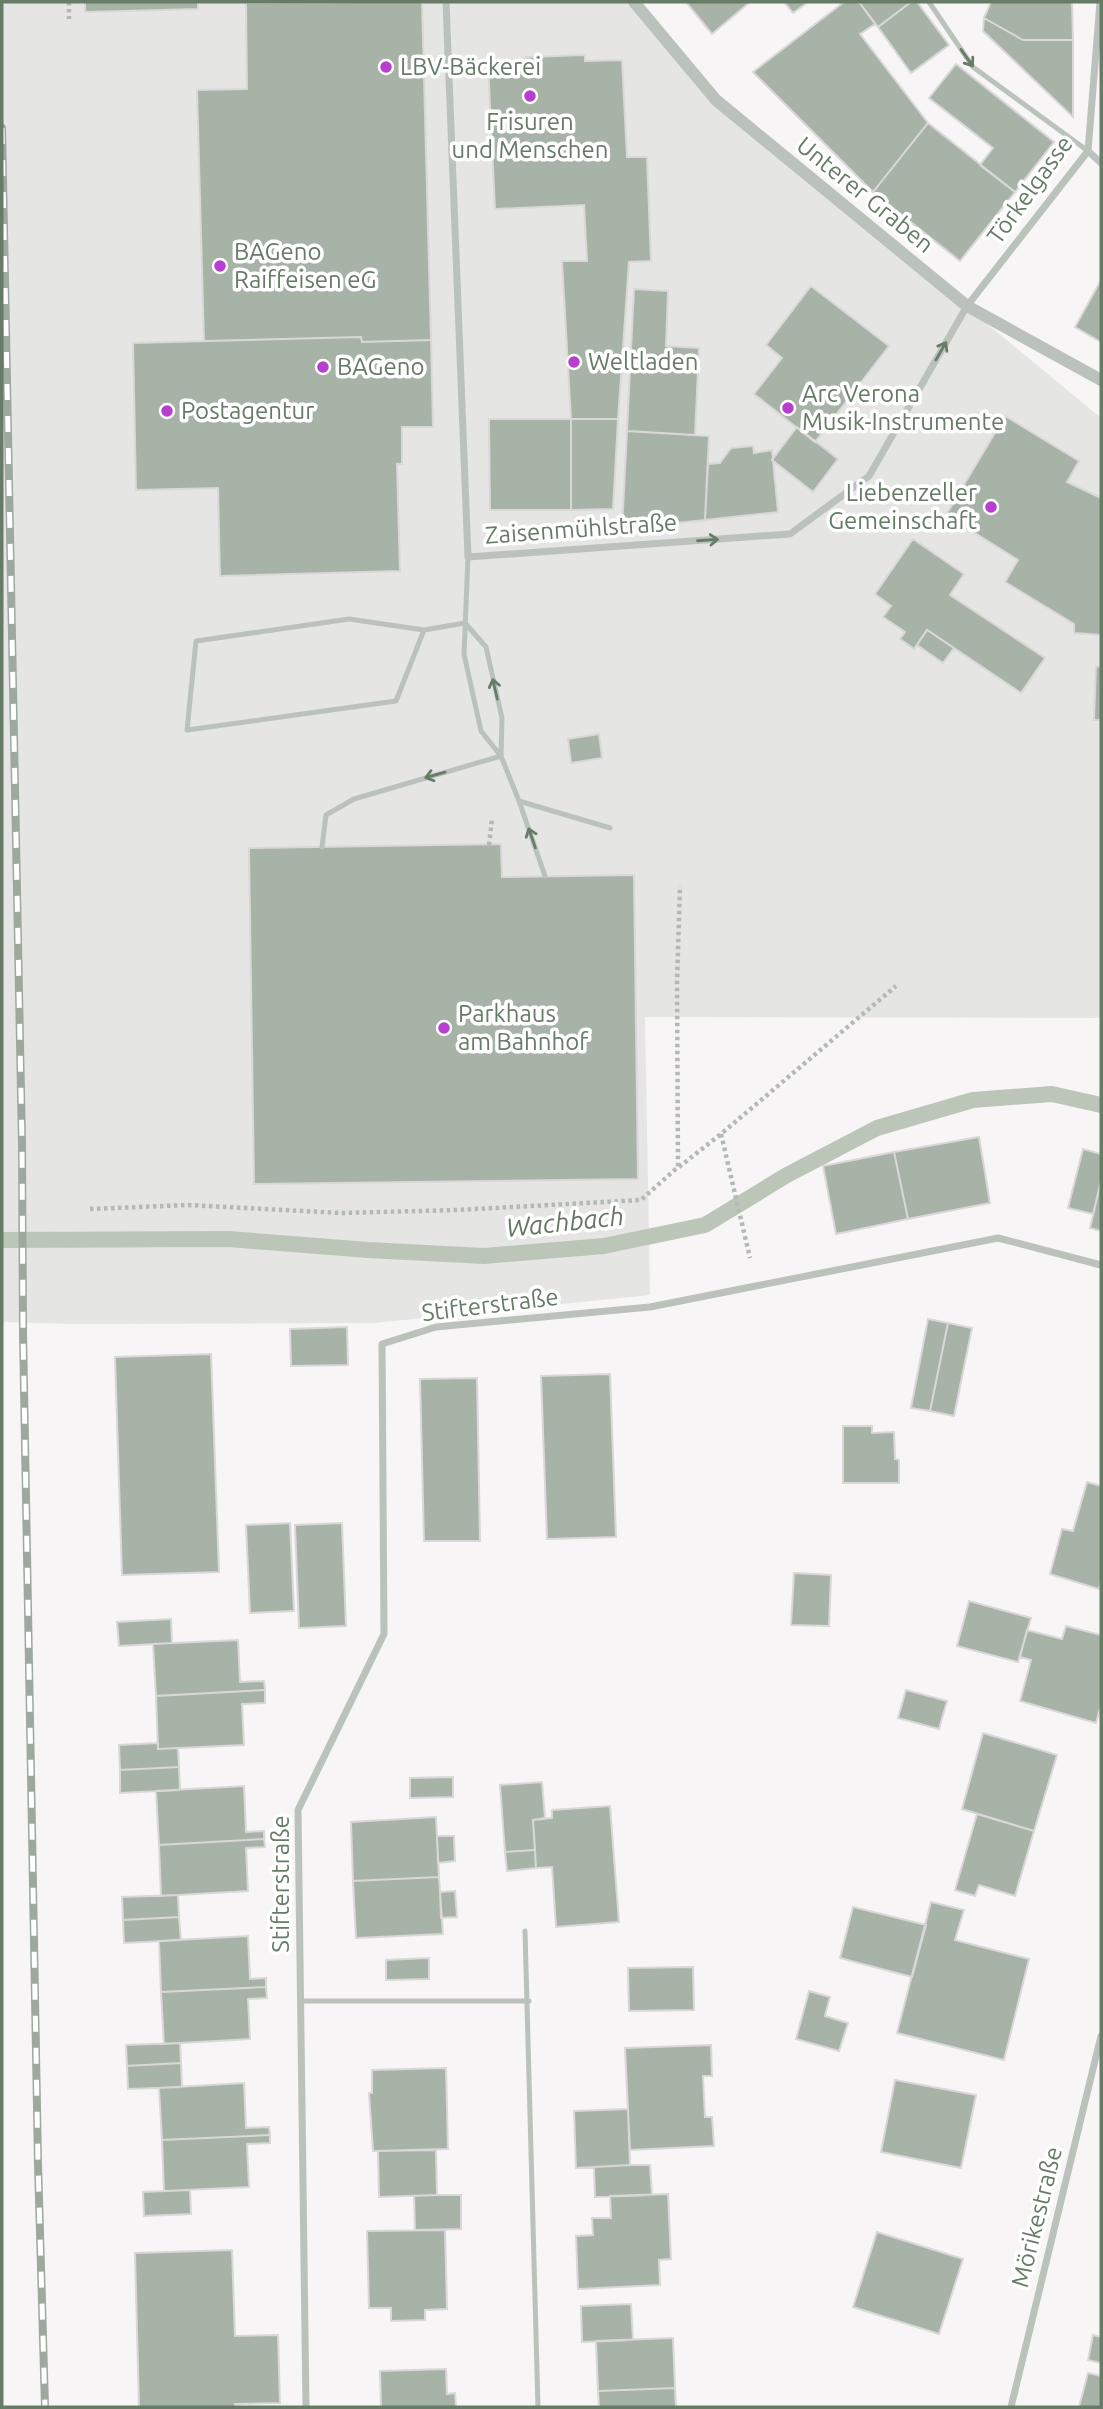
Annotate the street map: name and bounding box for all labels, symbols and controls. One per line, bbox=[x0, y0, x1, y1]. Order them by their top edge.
one-way arrow bbox=[960, 48, 974, 67]
place label: LBV-Bäckerei bbox=[400, 53, 541, 80]
marker: LBV-Bäckerei bbox=[378, 59, 394, 75]
marker: Frisuren und Menschen bbox=[522, 88, 538, 104]
place label: Frisuren und Menschen bbox=[452, 108, 608, 163]
street label: Törkelgasse bbox=[981, 130, 1078, 249]
street label: Unterer Graben bbox=[792, 131, 939, 258]
place label: BAGeno Raiffeisen eG bbox=[234, 238, 376, 293]
marker: BAGeno Raiffeisen eG bbox=[212, 258, 228, 274]
one-way arrow bbox=[934, 341, 948, 361]
place label: Weltladen bbox=[588, 348, 698, 375]
place label: BAGeno bbox=[337, 353, 424, 380]
marker: Weltladen bbox=[566, 354, 582, 370]
marker: BAGeno bbox=[315, 359, 331, 375]
place label: Arc Verona Musik-Instrumente bbox=[802, 380, 1004, 435]
place label: Postagentur bbox=[181, 397, 314, 424]
marker: Arc Verona Musik-Instrumente bbox=[780, 400, 796, 416]
marker: Postagentur bbox=[159, 403, 175, 419]
place label: Liebenzeller Gemeinschaft bbox=[828, 479, 978, 534]
marker: Liebenzeller Gemeinschaft bbox=[983, 499, 999, 515]
street label: Zaisenmühlstraße bbox=[484, 508, 678, 549]
one-way arrow bbox=[696, 533, 718, 546]
one-way arrow bbox=[488, 678, 501, 701]
one-way arrow bbox=[425, 770, 447, 783]
one-way arrow bbox=[525, 828, 537, 850]
place label: Parkhaus am Bahnhof bbox=[458, 1000, 589, 1055]
marker: Parkhaus am Bahnhof bbox=[436, 1020, 452, 1036]
water label: Wachbach bbox=[505, 1201, 625, 1242]
street label: Stifterstraße bbox=[420, 1283, 560, 1326]
street label: Stifterstraße bbox=[267, 1815, 294, 1953]
street label: Mörikestraße bbox=[1006, 2144, 1067, 2290]

